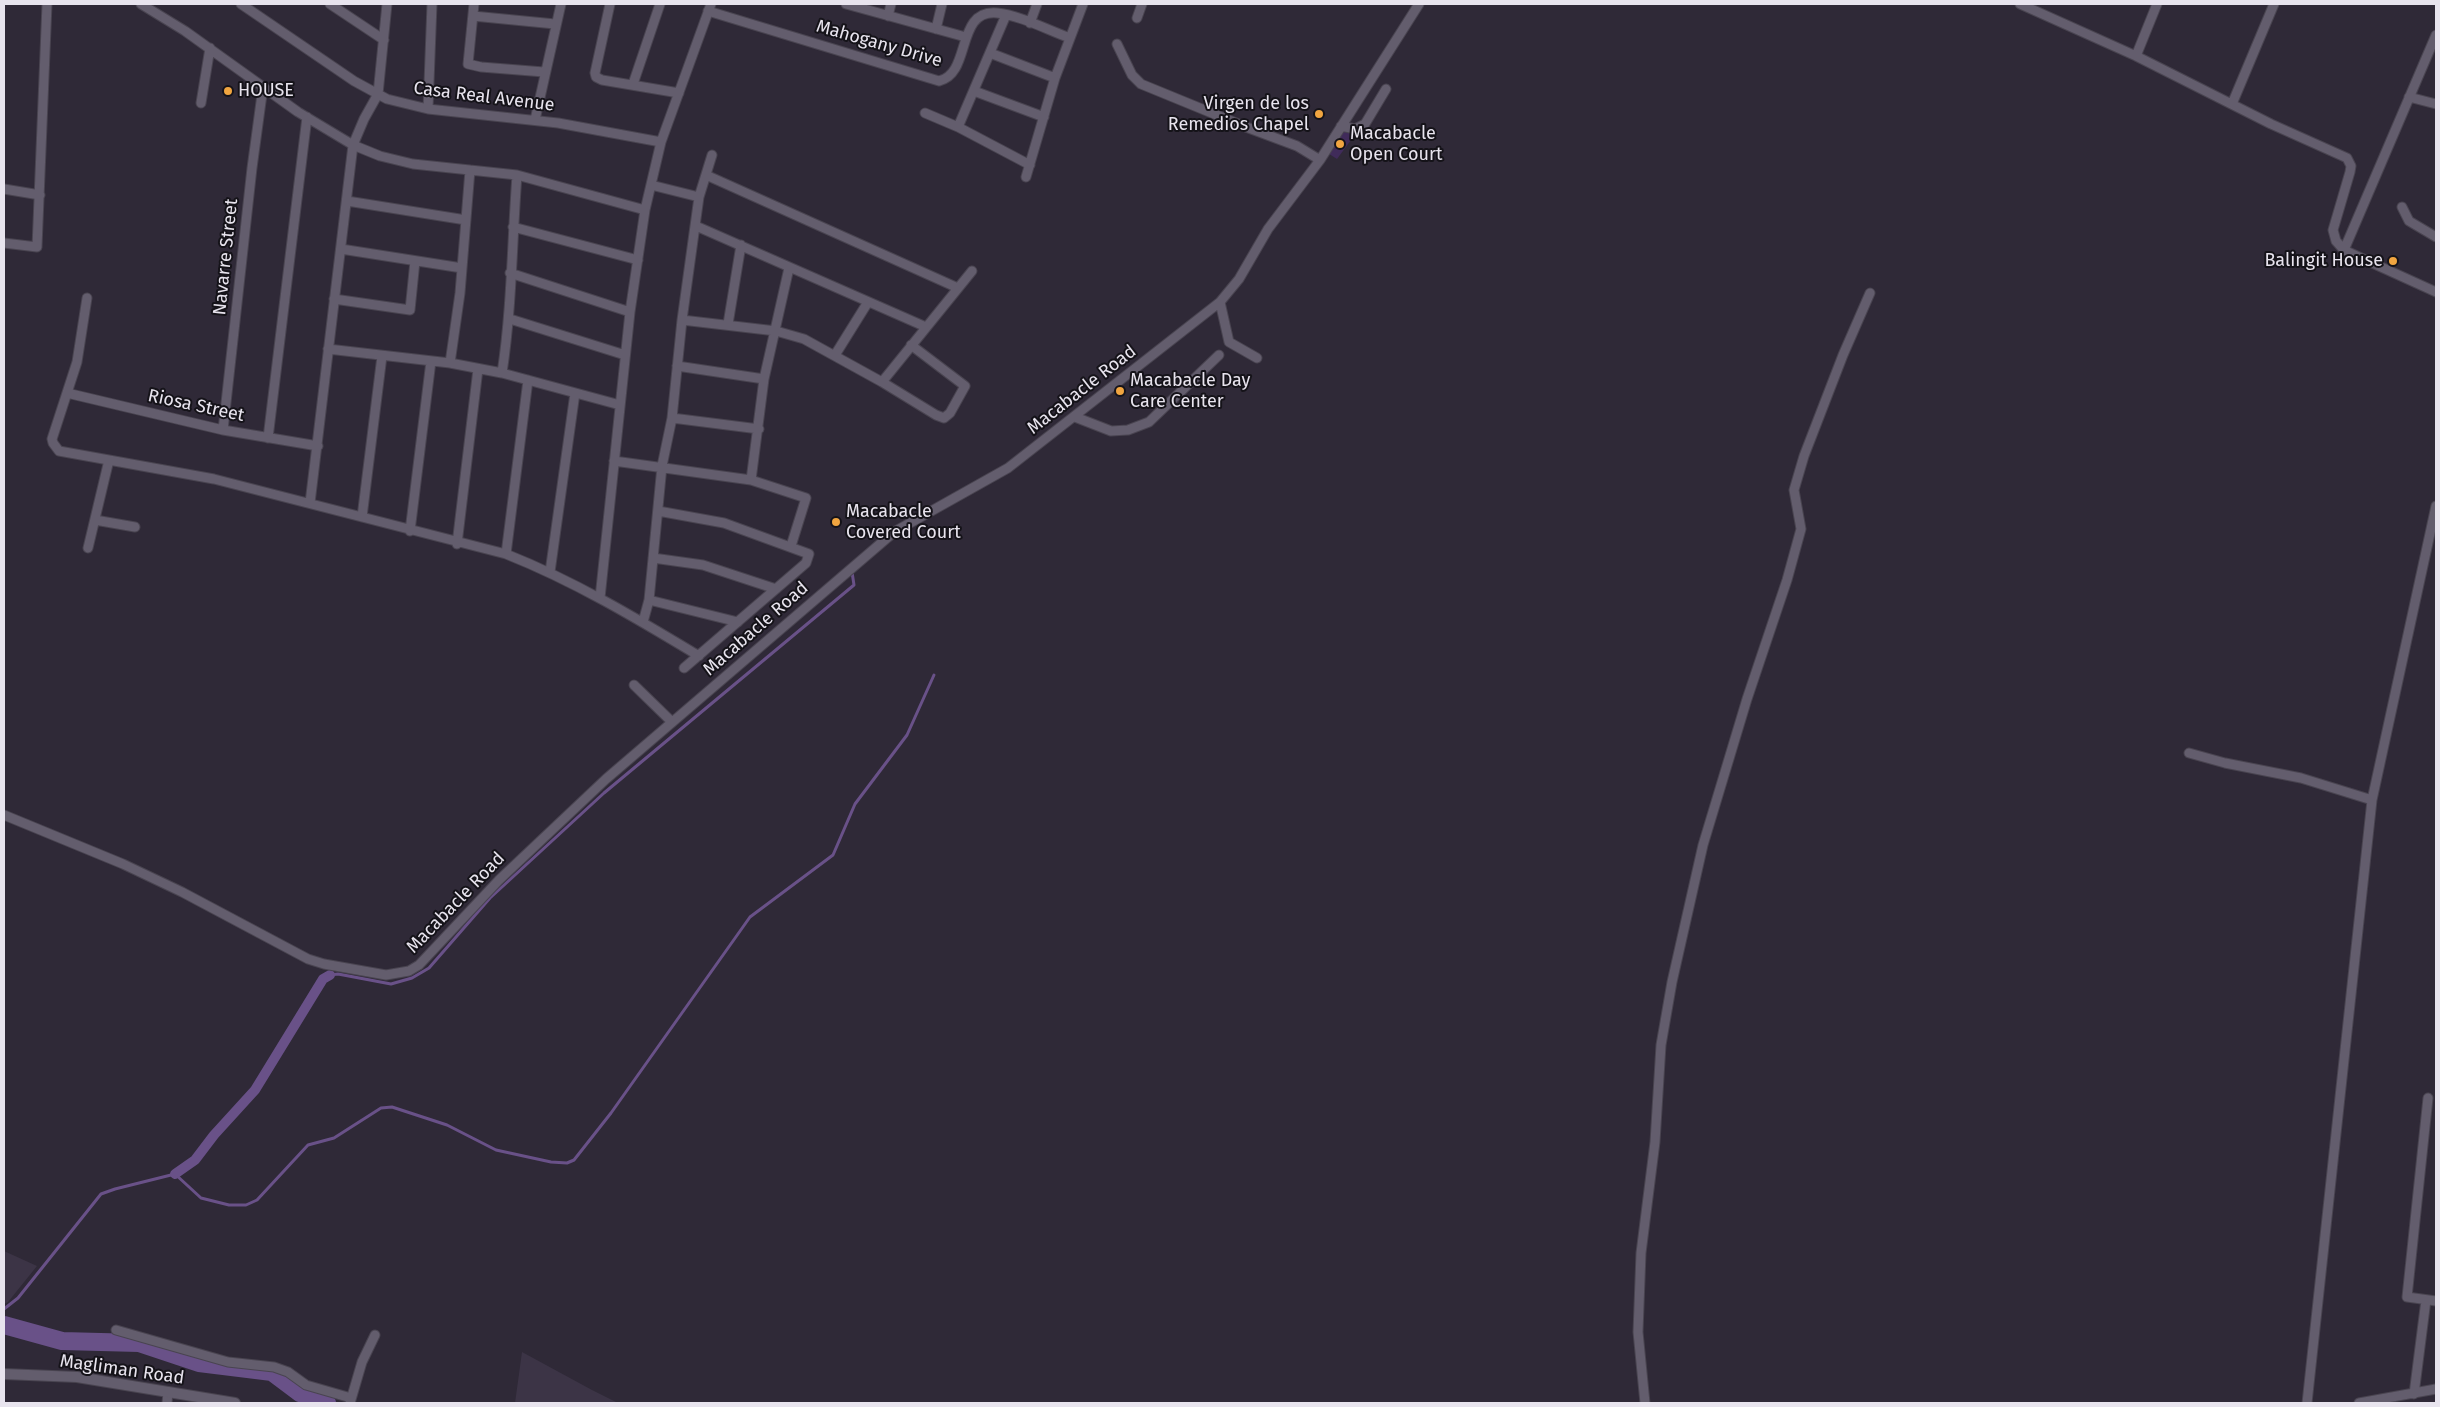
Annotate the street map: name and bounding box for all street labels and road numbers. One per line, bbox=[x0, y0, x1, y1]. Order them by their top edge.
street label: Mahogany Drive bbox=[814, 16, 944, 72]
street label: Casa Real Avenue bbox=[412, 78, 556, 116]
street label: Navarre Street bbox=[209, 198, 243, 316]
street label: Macabacle Road bbox=[1023, 341, 1141, 439]
street label: Riosa Street bbox=[146, 385, 246, 427]
street label: Macabacle Road bbox=[699, 577, 813, 681]
street label: Macabacle Road bbox=[402, 848, 510, 958]
street label: Magliman Road bbox=[58, 1351, 186, 1389]

